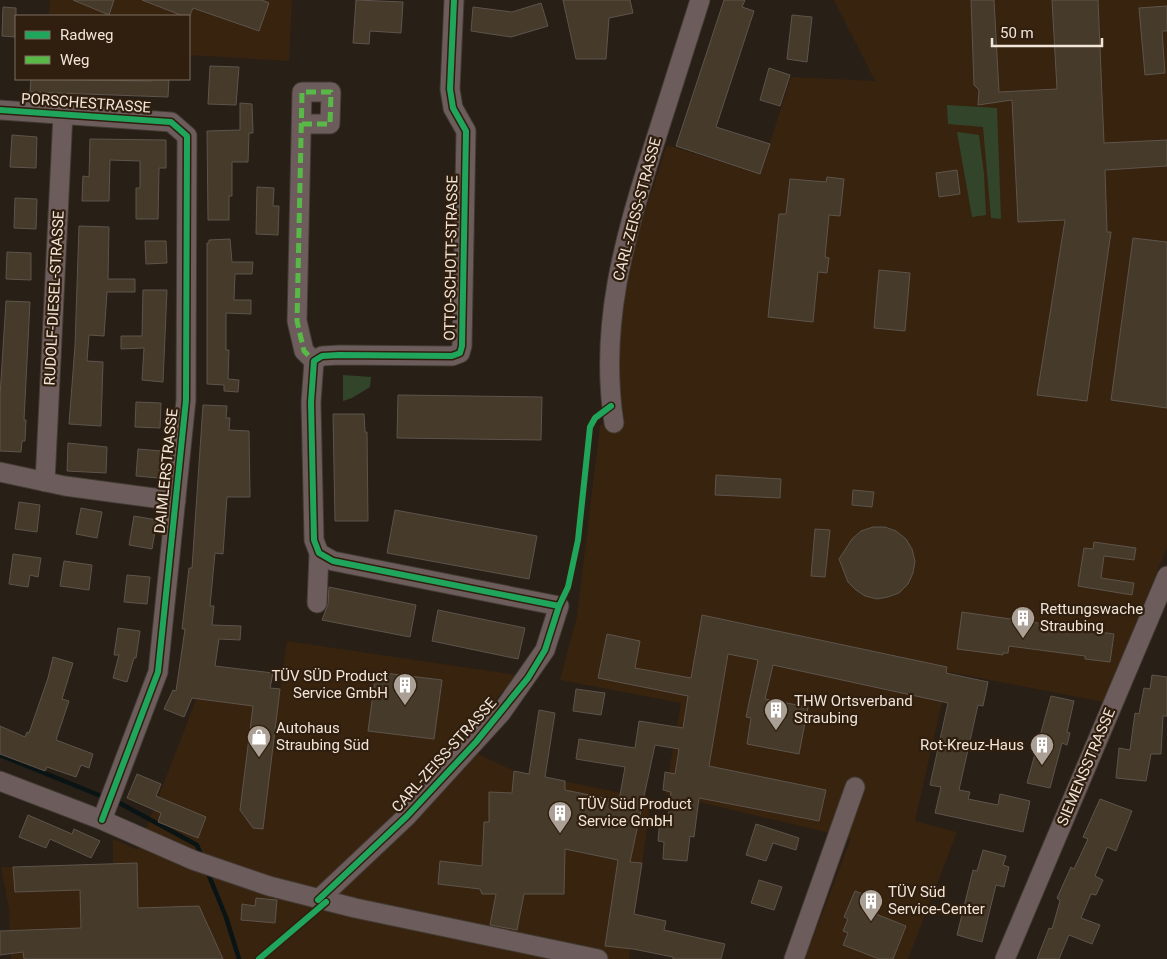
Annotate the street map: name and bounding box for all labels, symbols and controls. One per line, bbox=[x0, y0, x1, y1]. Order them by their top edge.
legend bbox=[15, 15, 190, 80]
scale bar bbox=[992, 15, 1102, 47]
text: 50 m bbox=[1000, 24, 1034, 42]
text: Radweg bbox=[60, 26, 114, 44]
text: Weg bbox=[60, 51, 89, 69]
street label: PORSCHESTRASSE bbox=[20, 89, 152, 117]
street label: CARL-ZEISS-STRASSE bbox=[609, 135, 665, 283]
street label: OTTO-SCHOTT-STRASSE bbox=[441, 175, 461, 341]
street label: RUDOLF-DIESEL-STRASSE bbox=[40, 210, 68, 386]
street label: DAIMLERSTRASSE bbox=[150, 407, 182, 534]
place label: Rettungswache Straubing bbox=[1040, 600, 1143, 635]
building icon: Rettungswache Straubing bbox=[1010, 605, 1036, 639]
place label: TÜV SÜD Product Service GmbH bbox=[271, 667, 388, 702]
building icon: TÜV SÜD Product Service GmbH bbox=[392, 672, 418, 706]
place label: THW Ortsverband Straubing bbox=[794, 692, 913, 727]
street label: CARL-ZEISS-STRASSE bbox=[388, 694, 500, 816]
building icon: THW Ortsverband Straubing bbox=[763, 697, 789, 731]
street label: SIEMENSSTRASSE bbox=[1053, 705, 1119, 828]
place label: Autohaus Straubing Süd bbox=[276, 719, 369, 754]
shop icon: Autohaus Straubing Süd bbox=[246, 724, 272, 758]
building icon: Rot-Kreuz-Haus bbox=[1029, 732, 1055, 766]
place label: Rot-Kreuz-Haus bbox=[920, 736, 1024, 754]
place label: TÜV Süd Product Service GmbH bbox=[578, 795, 692, 830]
building icon: TÜV Süd Product Service GmbH bbox=[547, 800, 573, 834]
place label: TÜV Süd Service-Center bbox=[888, 883, 985, 918]
building icon: TÜV Süd Service-Center bbox=[858, 888, 884, 922]

